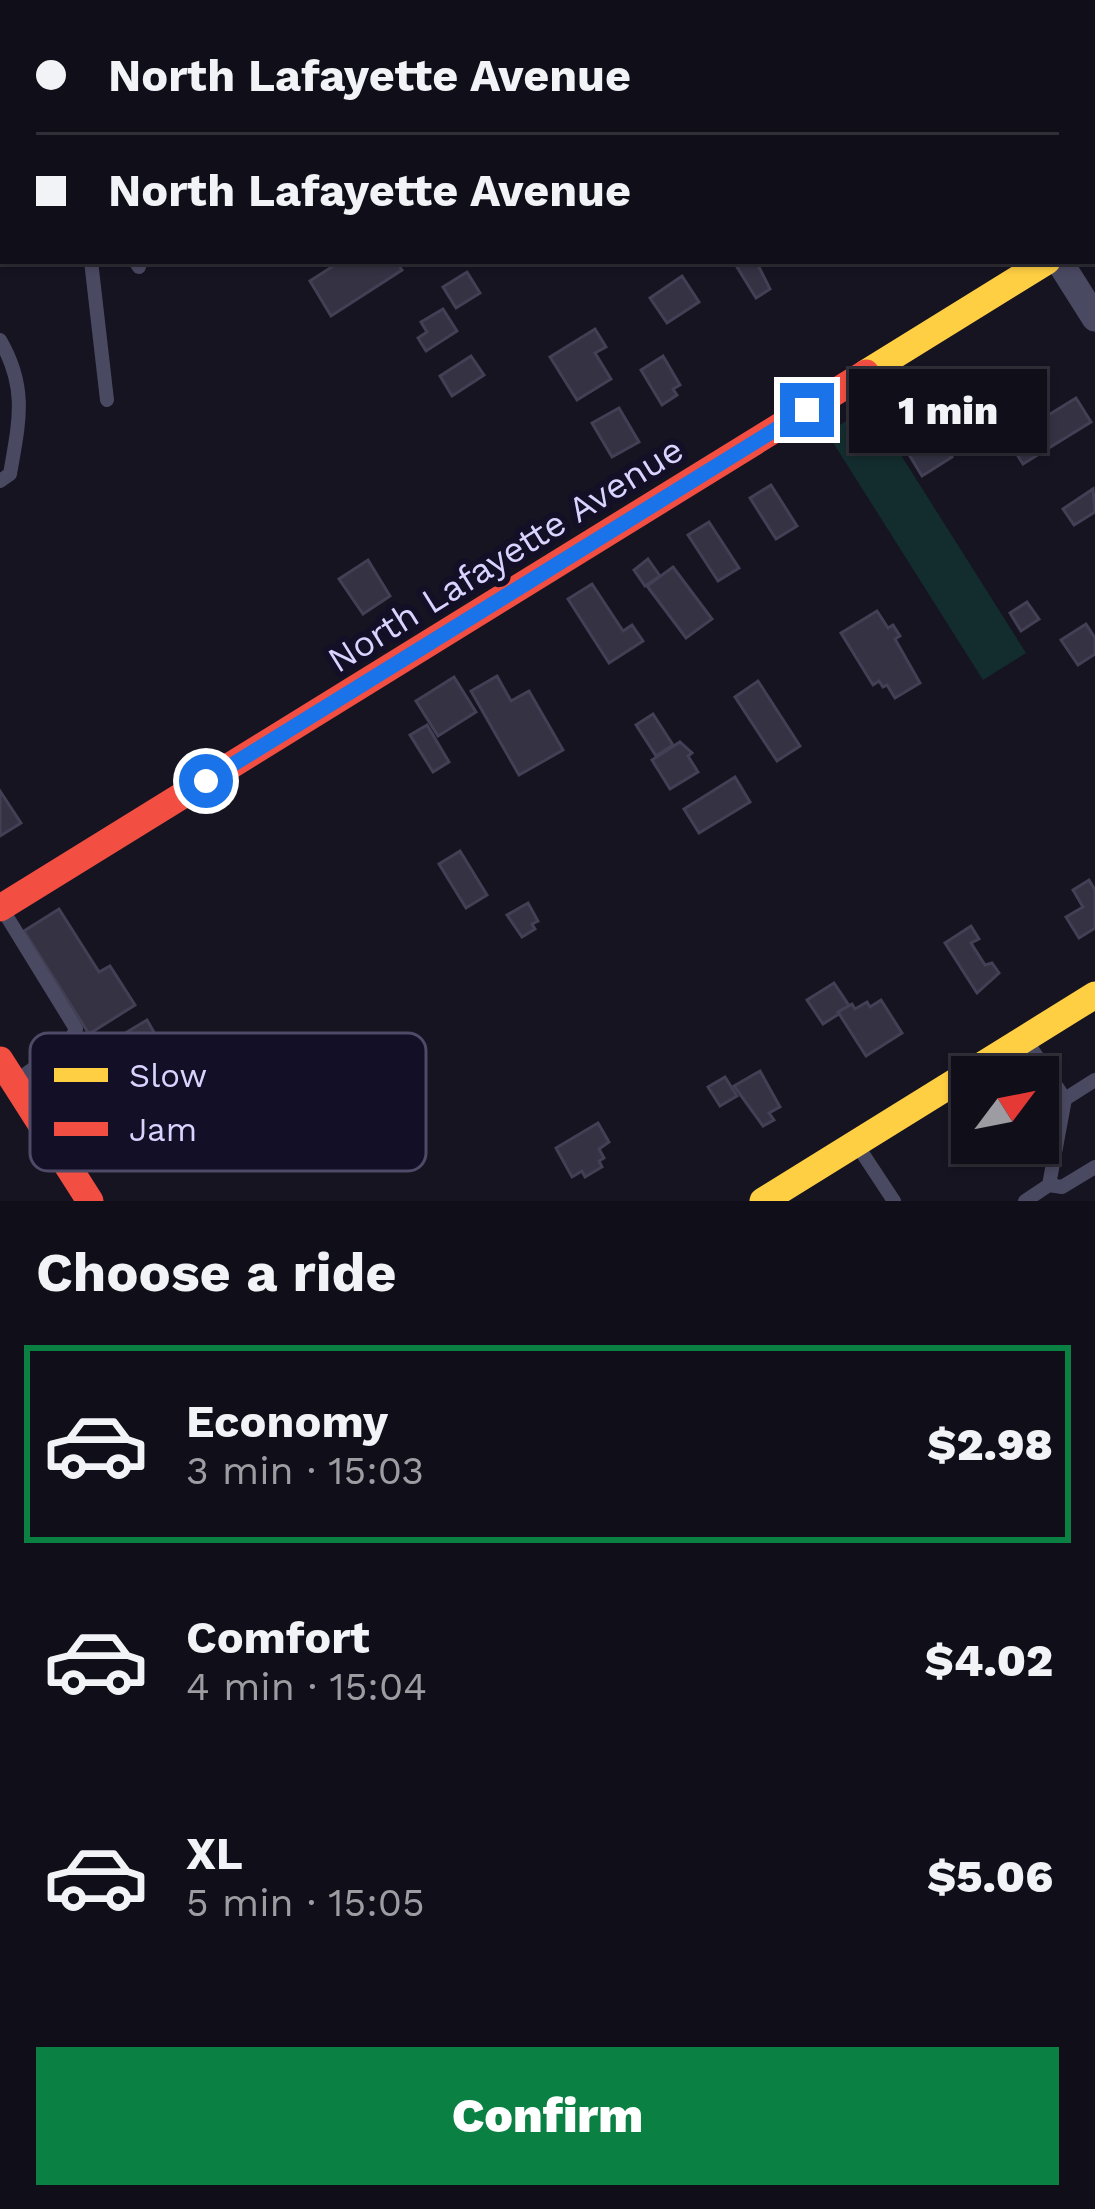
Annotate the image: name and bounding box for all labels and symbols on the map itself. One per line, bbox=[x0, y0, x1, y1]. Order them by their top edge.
callout: 1 min bbox=[849, 368, 1047, 452]
route end bbox=[780, 383, 834, 437]
street label: North Lafayette Avenue bbox=[320, 428, 691, 681]
route start bbox=[179, 754, 233, 808]
legend bbox=[30, 1033, 426, 1171]
text: Slow bbox=[129, 1056, 207, 1095]
north arrow bbox=[951, 1056, 1059, 1164]
text: Jam bbox=[129, 1110, 197, 1149]

